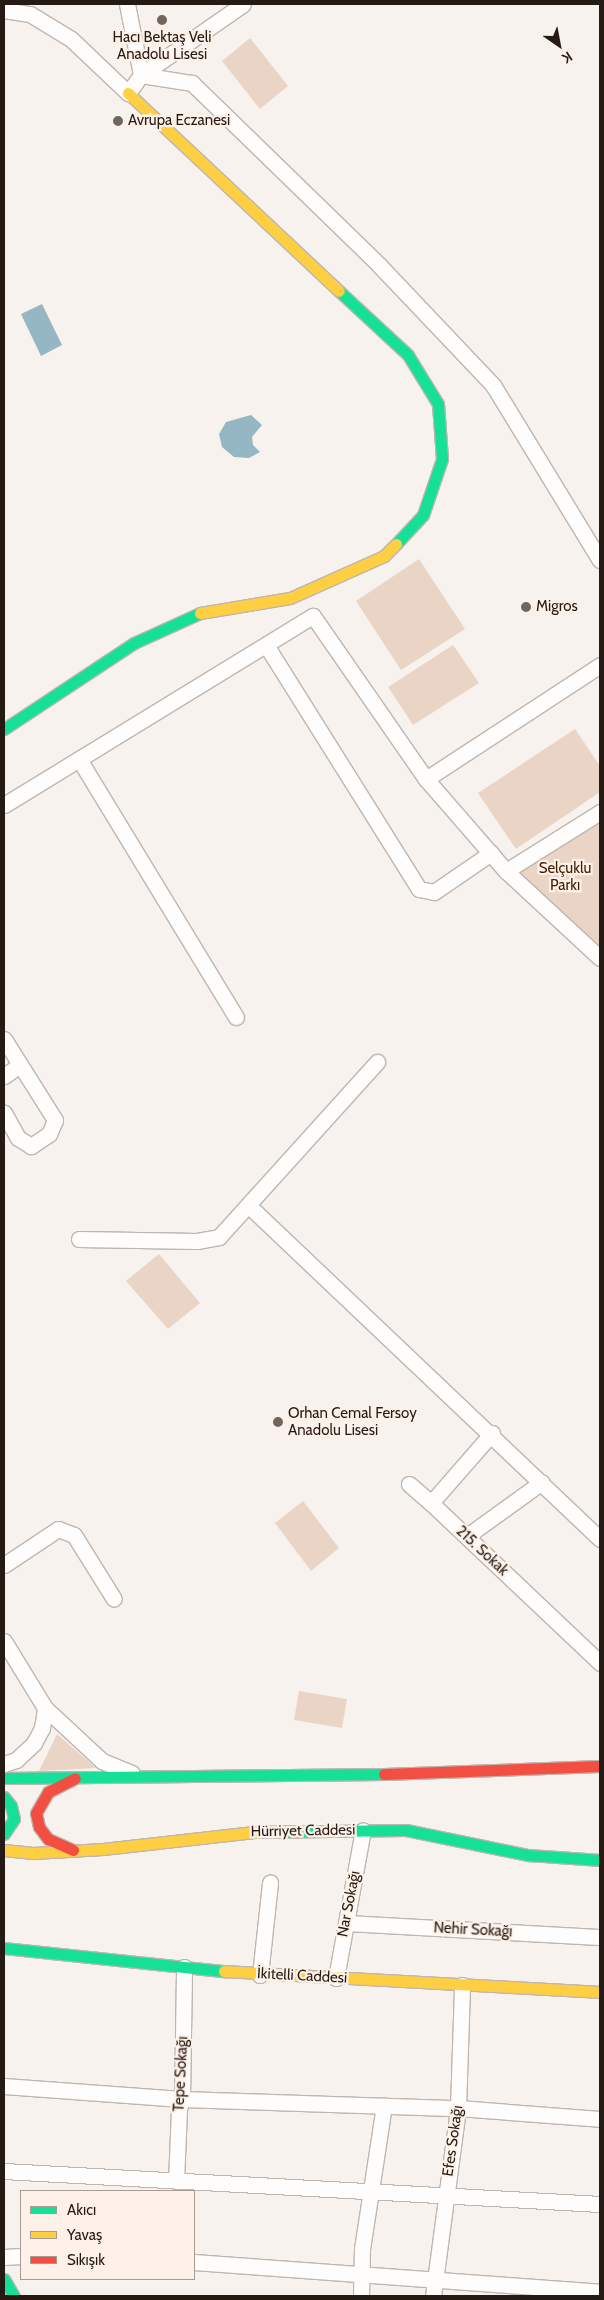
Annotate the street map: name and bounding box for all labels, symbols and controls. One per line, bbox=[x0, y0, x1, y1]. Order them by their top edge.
marker: Hacı Bektaş Veli Anadolu Lisesi bbox=[156, 14, 168, 26]
north arrow bbox=[534, 20, 584, 70]
place label: Hacı Bektaş Veli Anadolu Lisesi bbox=[113, 28, 211, 63]
text: K bbox=[559, 48, 576, 68]
place label: Avrupa Eczanesi bbox=[128, 112, 230, 130]
marker: Avrupa Eczanesi bbox=[112, 115, 124, 127]
place label: Migros bbox=[536, 598, 578, 616]
marker: Migros bbox=[520, 601, 532, 613]
park label: Selçuklu Parkı bbox=[539, 859, 591, 894]
place label: Orhan Cemal Fersoy Anadolu Lisesi bbox=[288, 1404, 417, 1439]
marker: Orhan Cemal Fersoy Anadolu Lisesi bbox=[272, 1416, 284, 1428]
street label: 215. Sokak bbox=[452, 1522, 512, 1580]
street label: Hürriyet Caddesi bbox=[251, 1821, 355, 1841]
street label: Nar Sokağı bbox=[334, 1869, 364, 1939]
street label: Nehir Sokağı bbox=[433, 1919, 513, 1941]
street label: İkitelli Caddesi bbox=[256, 1965, 348, 1987]
street label: Tepe Sokağı bbox=[170, 2036, 192, 2112]
street label: Efes Sokağı bbox=[439, 2104, 467, 2178]
legend bbox=[20, 2190, 195, 2280]
text: Akıcı bbox=[67, 2201, 96, 2219]
text: Yavaş bbox=[67, 2226, 102, 2244]
text: Sıkışık bbox=[67, 2251, 105, 2269]

